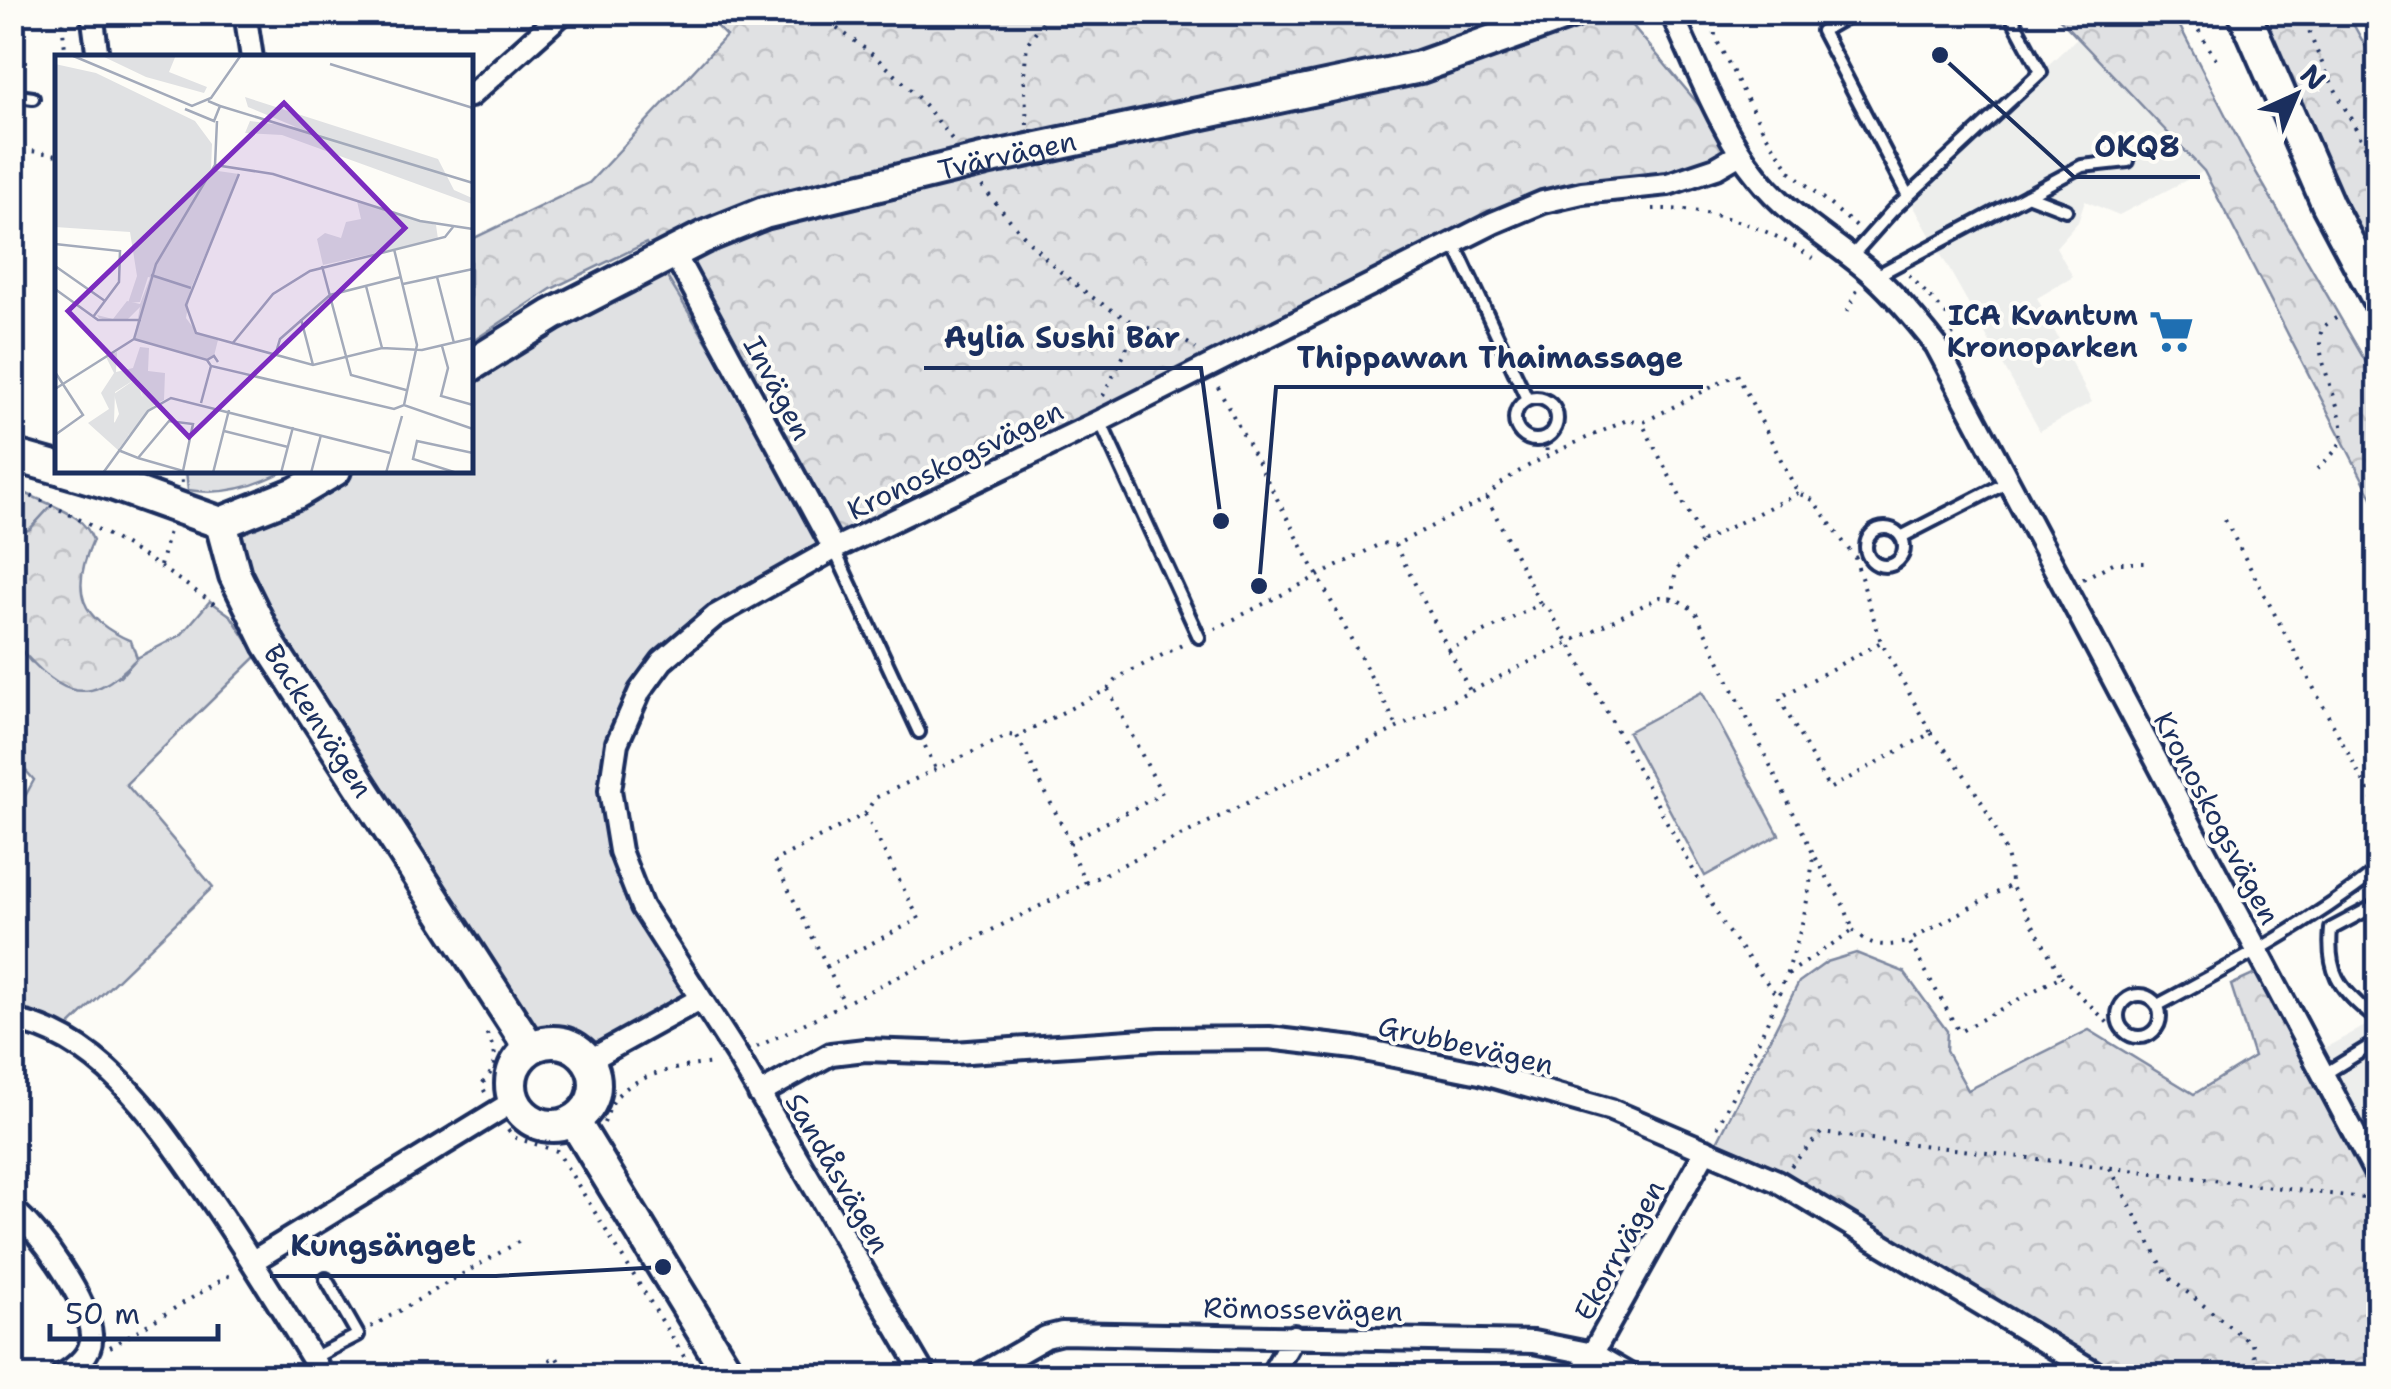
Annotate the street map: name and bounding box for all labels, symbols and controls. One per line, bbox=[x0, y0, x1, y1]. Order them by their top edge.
north arrow bbox=[2246, 45, 2346, 145]
inset map bbox=[55, 55, 472, 472]
text: N bbox=[2292, 56, 2335, 98]
callout: OKQ8 bbox=[2074, 117, 2200, 177]
street label: Tvärvägen bbox=[934, 121, 1080, 189]
text: OKQ8 bbox=[2094, 126, 2180, 167]
place label: ICA Kvantum Kronoparken bbox=[1947, 296, 2138, 366]
supermarket icon: ICA Kvantum Kronoparken bbox=[2147, 307, 2195, 355]
callout: Aylia Sushi Bar bbox=[924, 308, 1201, 368]
text: Aylia Sushi Bar bbox=[944, 317, 1180, 358]
callout: Thippawan Thaimassage bbox=[1276, 327, 1703, 387]
street label: Invägen bbox=[735, 329, 821, 447]
text: Thippawan Thaimassage bbox=[1297, 337, 1683, 378]
street label: Kronoskogsvägen bbox=[841, 391, 1069, 529]
street label: Backenvägen bbox=[255, 636, 382, 805]
street label: Kronoskogsvägen bbox=[2145, 705, 2289, 931]
street label: Grubbevägen bbox=[1374, 1006, 1558, 1084]
street label: Sandåsvägen bbox=[777, 1086, 899, 1260]
street label: Ekorrvägen bbox=[1565, 1173, 1673, 1327]
callout: Kungsänget bbox=[270, 1216, 496, 1276]
text: Kungsänget bbox=[290, 1225, 476, 1266]
scale bar bbox=[50, 1279, 218, 1341]
street label: Römossevägen bbox=[1203, 1288, 1403, 1330]
text: 50 m bbox=[65, 1293, 140, 1334]

